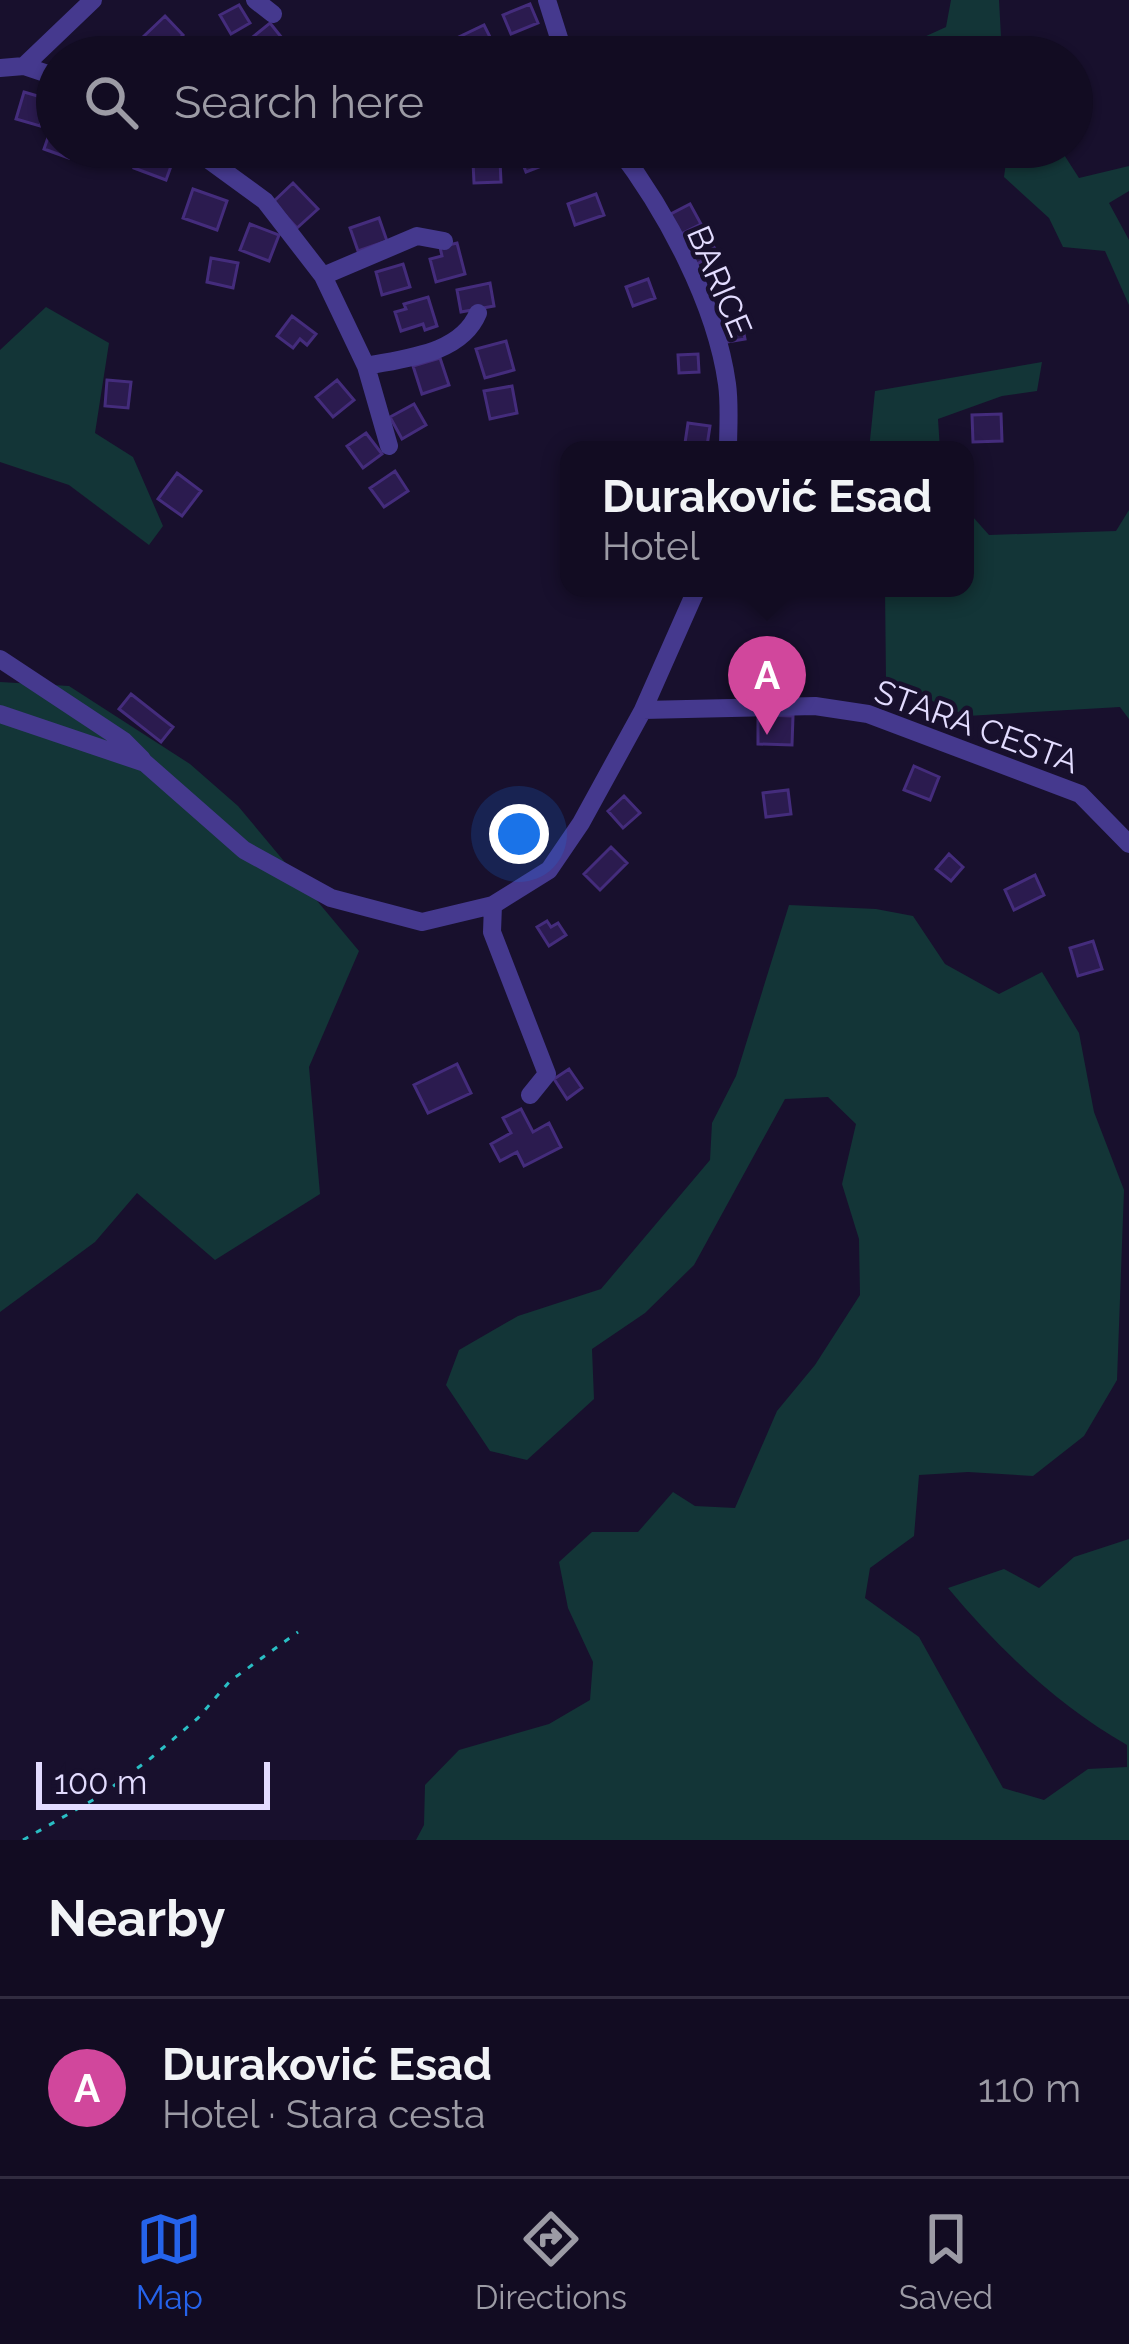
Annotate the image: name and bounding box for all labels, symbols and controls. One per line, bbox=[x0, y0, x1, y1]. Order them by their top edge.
search box bbox=[36, 36, 1093, 168]
icon: search bbox=[78, 69, 144, 135]
text: Search here bbox=[174, 76, 424, 129]
street label: BARICE bbox=[679, 220, 760, 342]
popup bbox=[560, 441, 974, 597]
text: Duraković Esad bbox=[602, 470, 932, 523]
text: Hotel bbox=[602, 523, 700, 569]
pin: A bbox=[728, 636, 806, 735]
street label: STARA CESTA bbox=[870, 672, 1084, 781]
your location bbox=[489, 804, 549, 864]
scale bar bbox=[36, 1756, 270, 1809]
text: 100 m bbox=[54, 1763, 147, 1802]
text: Nearby bbox=[48, 1888, 225, 1948]
text: Duraković Esad bbox=[162, 2038, 492, 2091]
text: A bbox=[74, 2065, 100, 2111]
text: 110 m bbox=[978, 2065, 1081, 2111]
text: Hotel · Stara cesta bbox=[162, 2091, 485, 2137]
tab: Map bbox=[136, 2206, 203, 2317]
tab: Directions bbox=[475, 2206, 627, 2317]
tab: Saved bbox=[899, 2206, 993, 2317]

